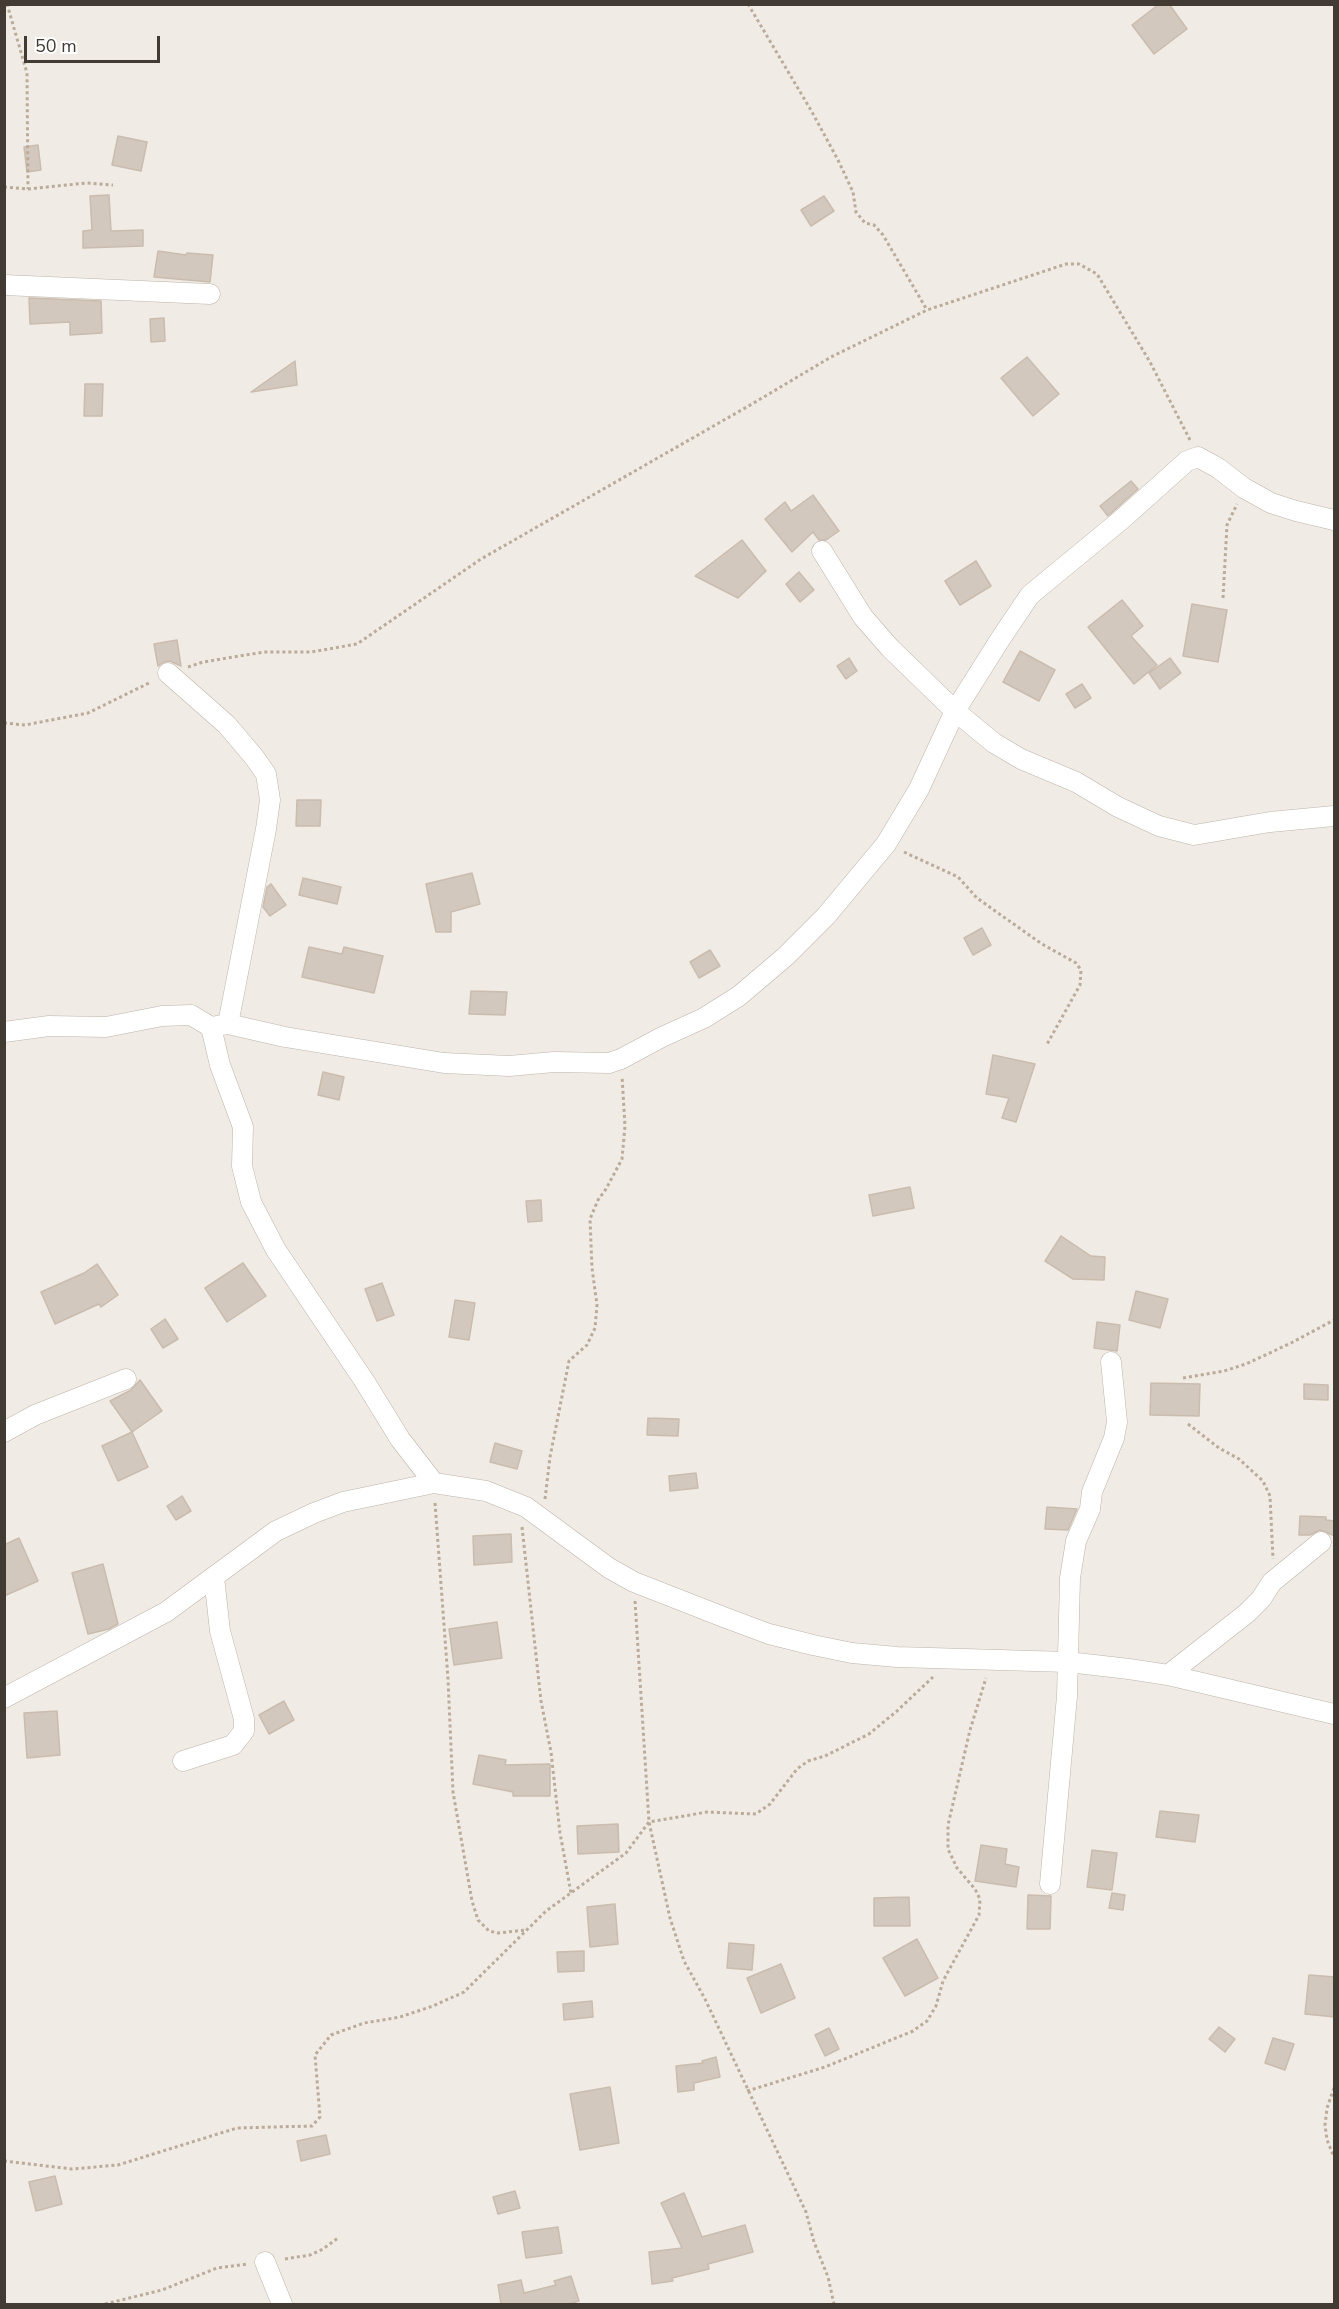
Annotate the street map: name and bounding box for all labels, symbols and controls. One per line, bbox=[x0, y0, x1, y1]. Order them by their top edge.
scale bar bbox=[27, 24, 164, 62]
text: 50 m bbox=[35, 34, 77, 58]

